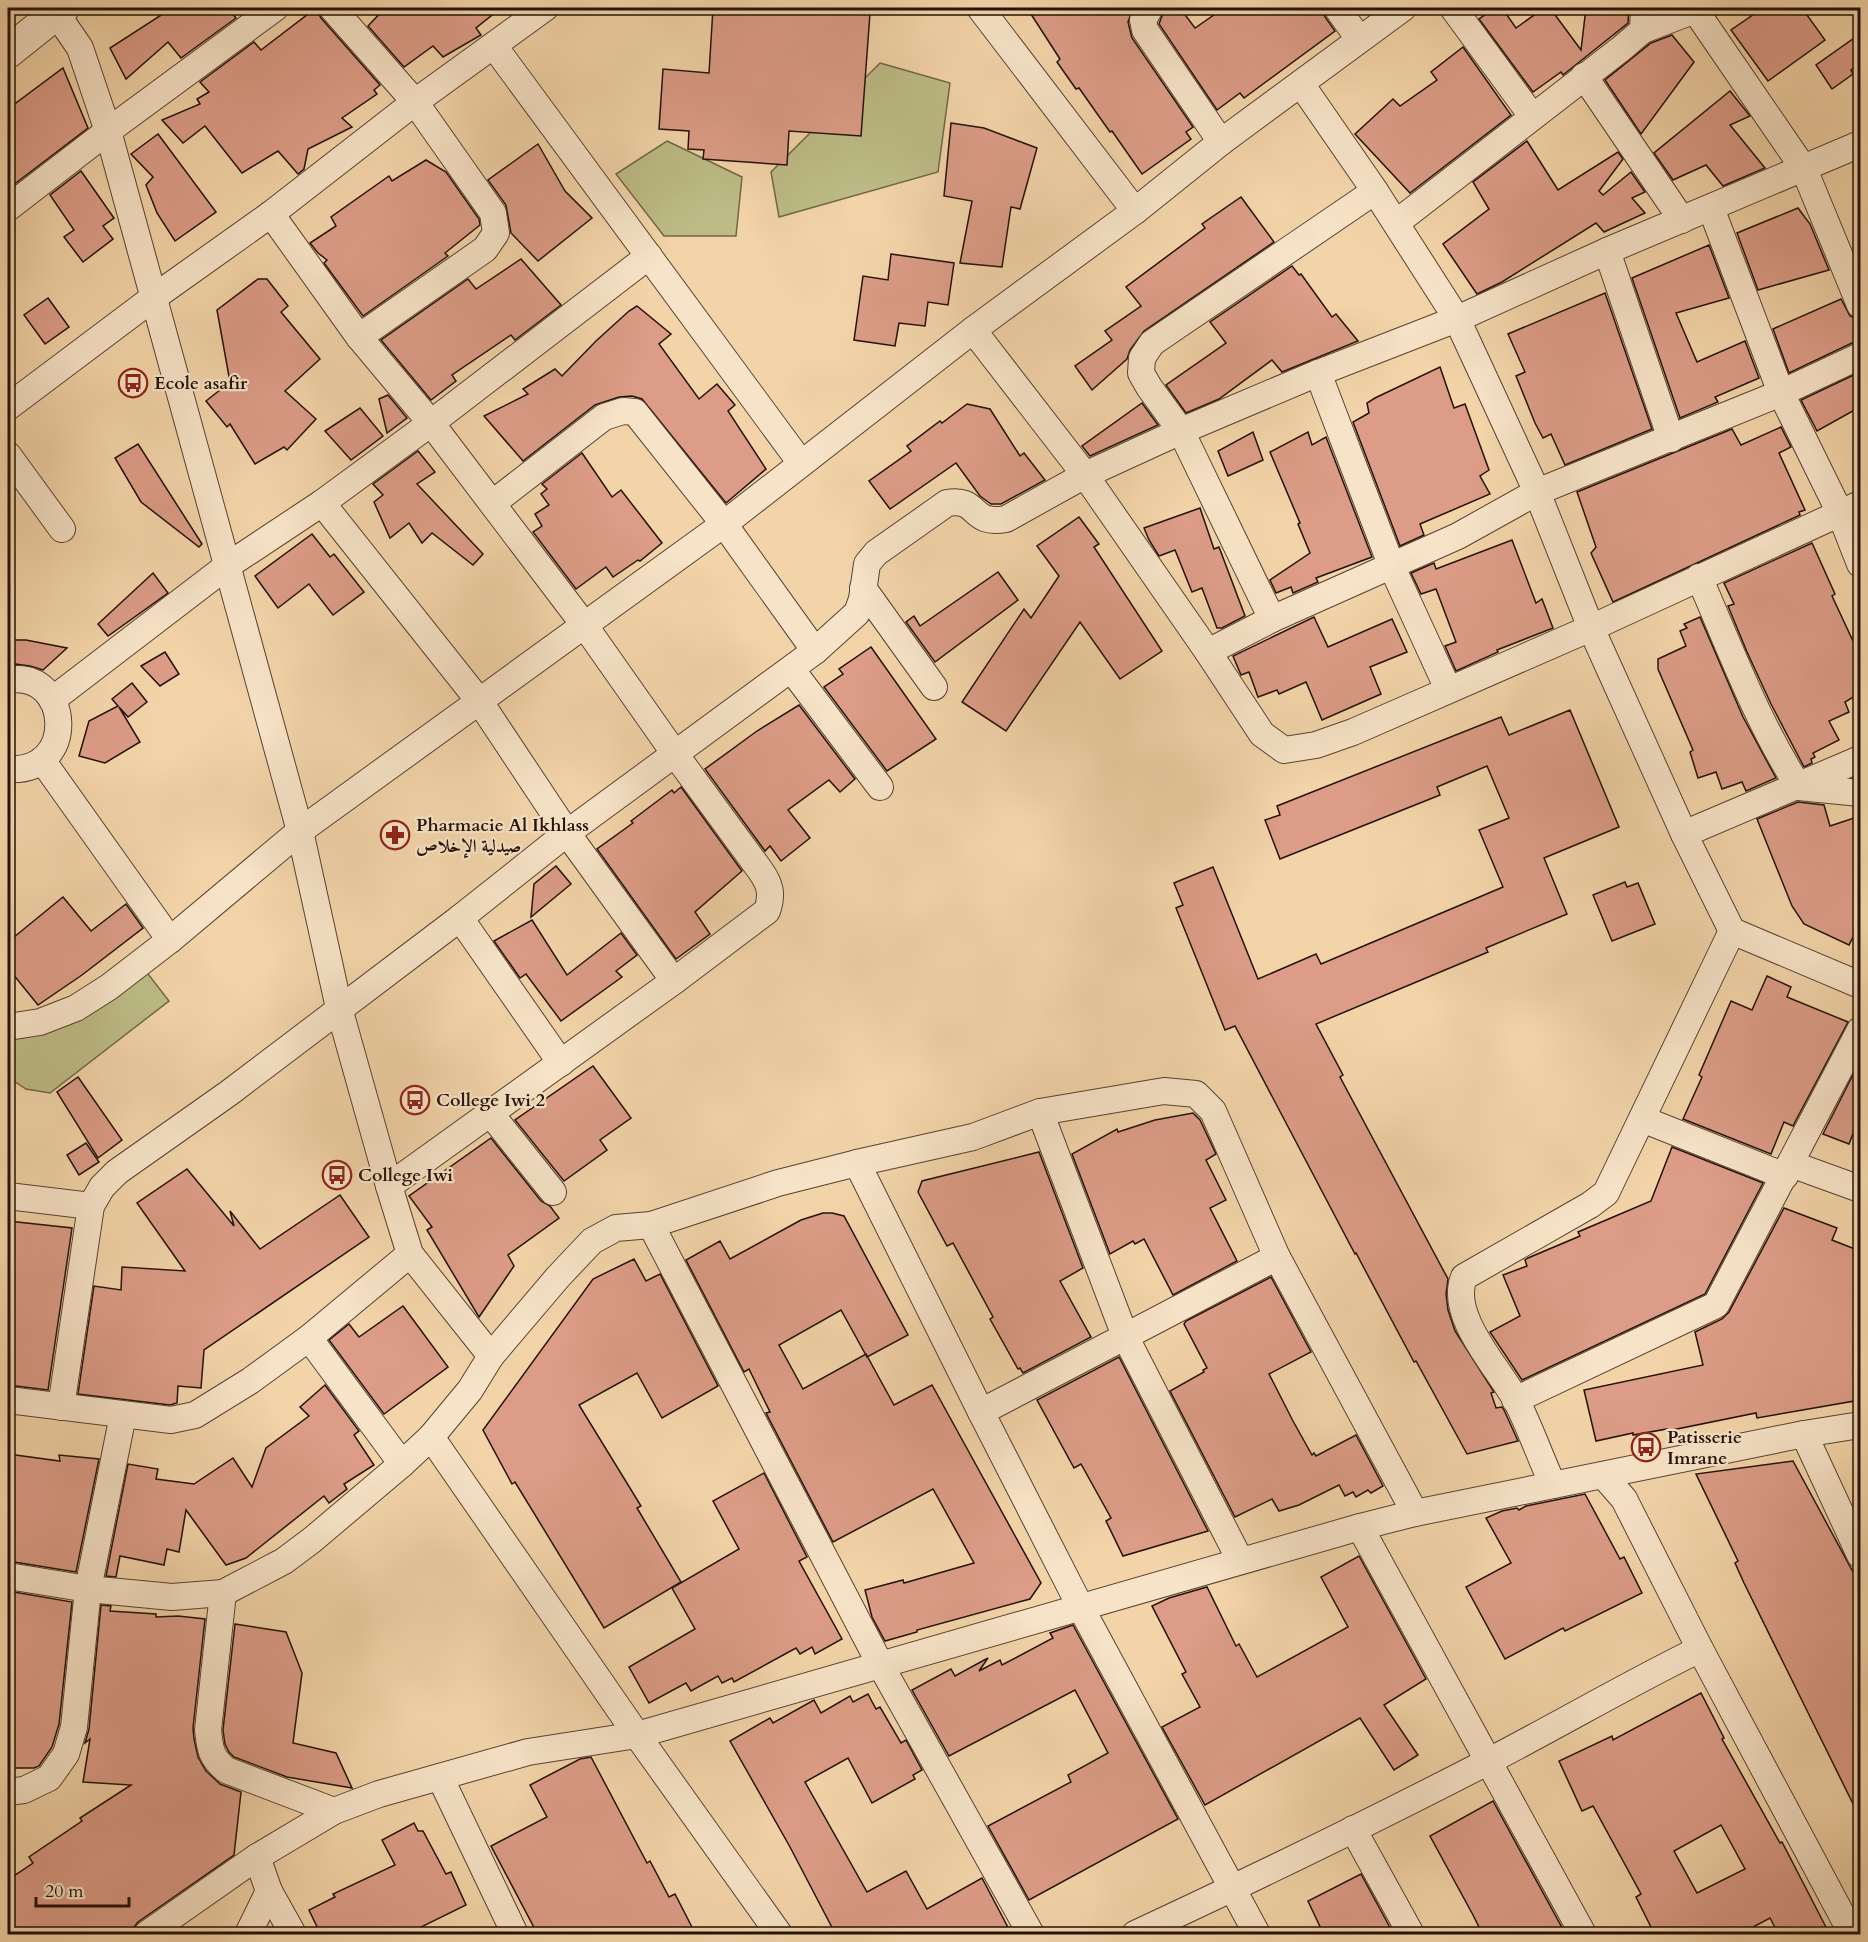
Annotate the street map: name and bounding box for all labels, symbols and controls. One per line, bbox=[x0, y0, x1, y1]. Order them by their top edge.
bus stop icon: Ecole asafir bbox=[117, 367, 149, 399]
place label: Ecole asafir bbox=[154, 371, 248, 396]
place label: Pharmacie Al Ikhlass صيدلية الإخلاص bbox=[416, 813, 589, 859]
pharmacy icon: Pharmacie Al Ikhlass صيدلية الإخلاص bbox=[379, 819, 411, 851]
bus stop icon: College Iwi 2 bbox=[399, 1084, 431, 1116]
place label: College Iwi 2 bbox=[436, 1088, 545, 1113]
bus stop icon: College Iwi bbox=[321, 1159, 353, 1191]
place label: College Iwi bbox=[358, 1163, 453, 1188]
place label: Patisserie Imrane bbox=[1667, 1425, 1742, 1471]
bus stop icon: Patisserie Imrane bbox=[1630, 1431, 1662, 1463]
scale bar bbox=[36, 1870, 129, 1908]
text: 20 m bbox=[45, 1879, 84, 1904]

